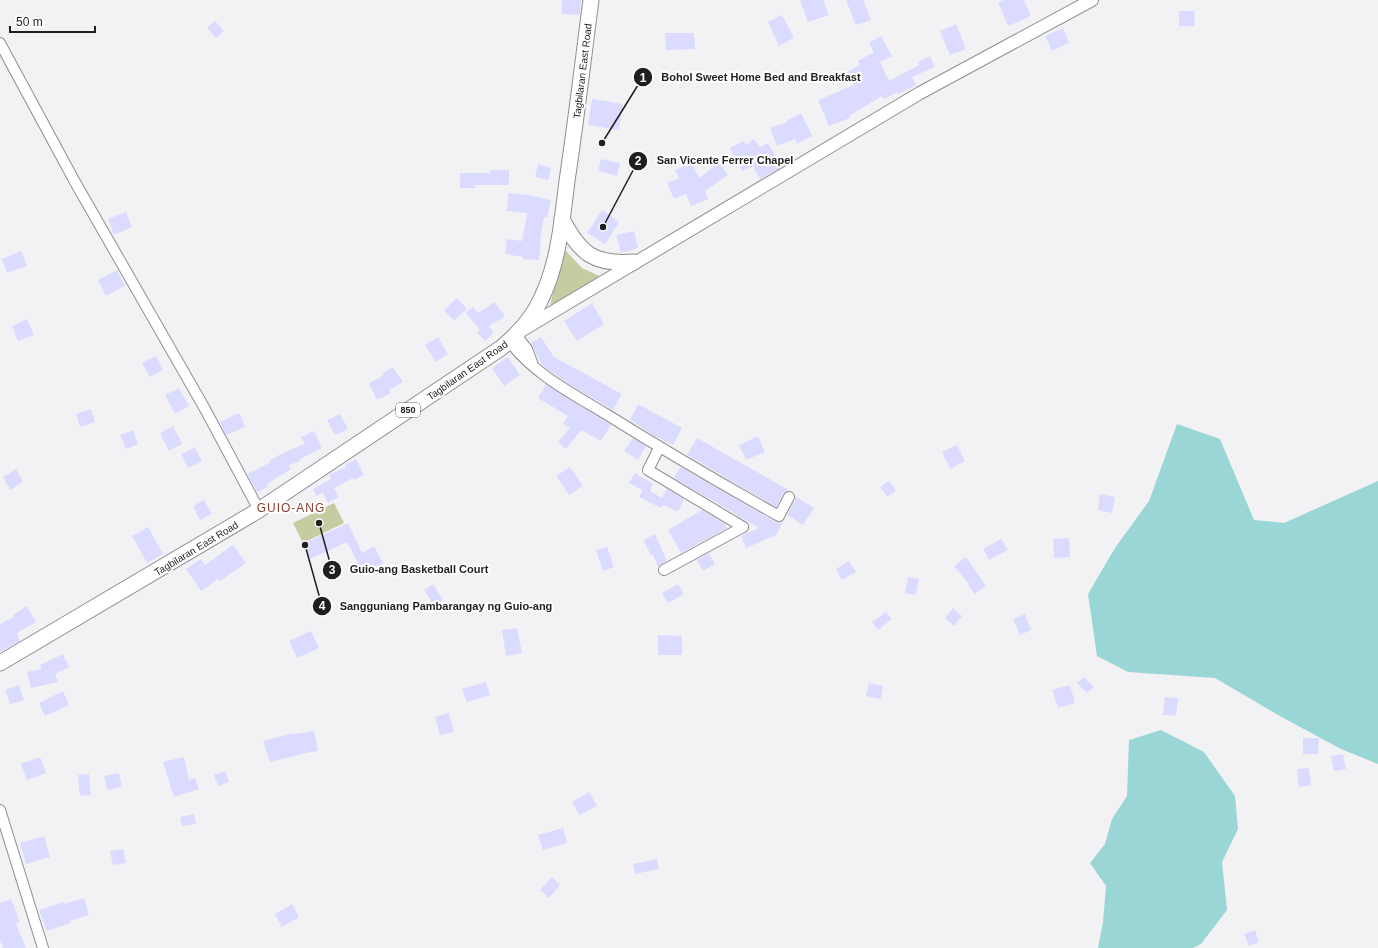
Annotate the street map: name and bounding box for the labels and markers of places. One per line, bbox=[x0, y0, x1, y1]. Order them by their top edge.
callout: Bohol Sweet Home Bed and Breakfast bbox=[633, 66, 868, 89]
callout: San Vicente Ferrer Chapel bbox=[628, 149, 801, 172]
callout: Guio-ang Basketball Court bbox=[322, 558, 497, 581]
callout: Sangguniang Pambarangay ng Guio-ang bbox=[312, 594, 561, 617]

